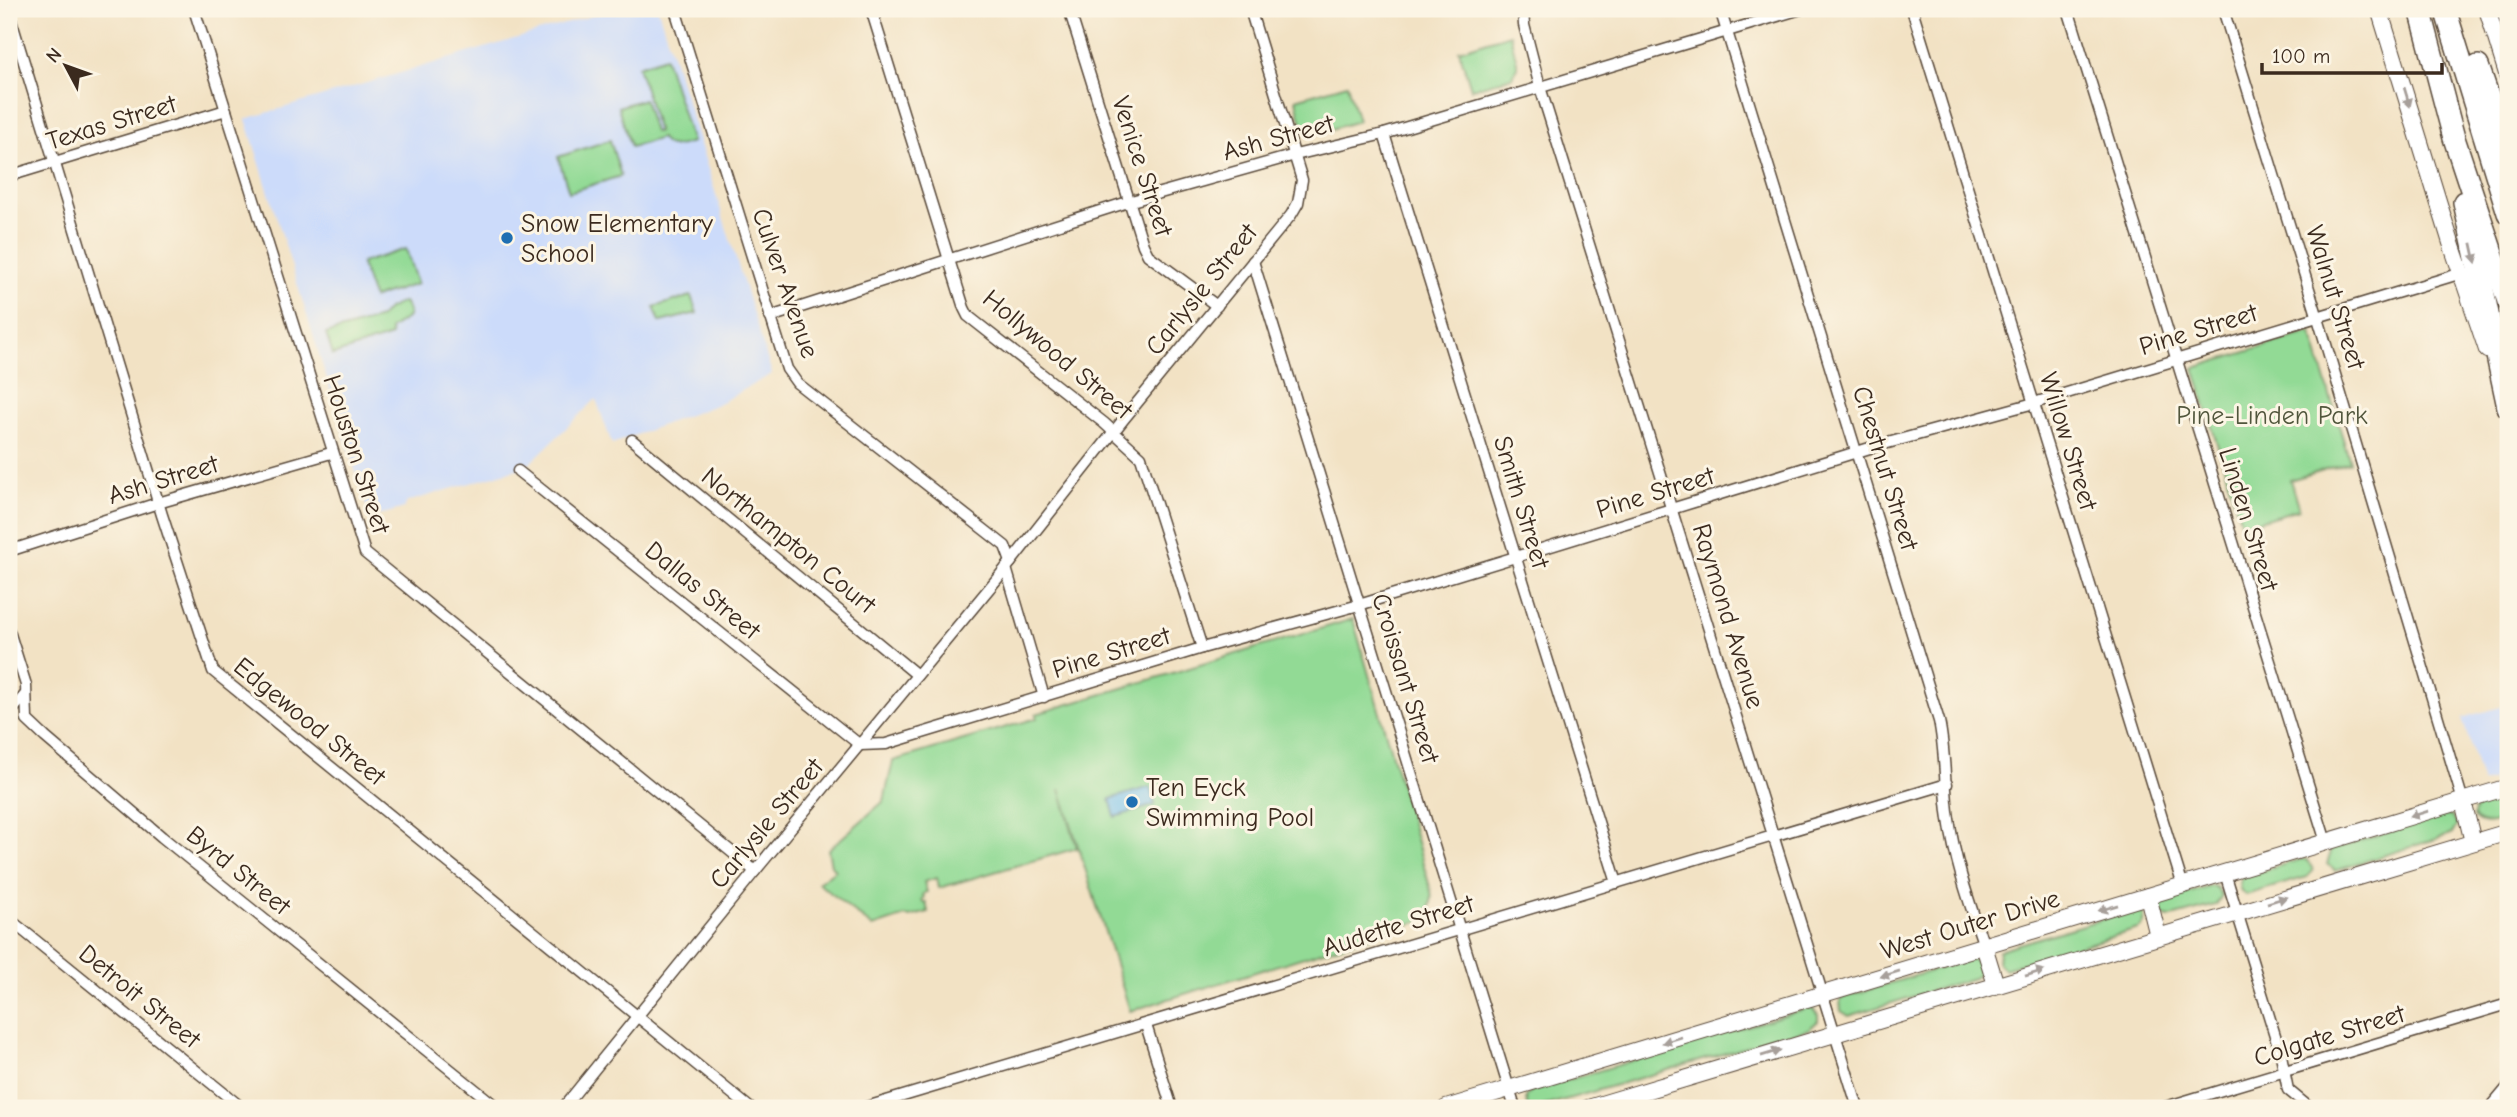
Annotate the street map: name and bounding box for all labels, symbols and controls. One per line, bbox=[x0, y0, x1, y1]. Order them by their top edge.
north arrow bbox=[32, 32, 102, 102]
scale bar bbox=[2262, 32, 2442, 76]
text: N bbox=[42, 44, 66, 67]
text: 100 m bbox=[2272, 44, 2330, 68]
one-way arrow bbox=[2402, 87, 2412, 108]
street label: Texas Street bbox=[43, 89, 181, 157]
street label: Venice Street bbox=[1105, 93, 1179, 241]
street label: Ash Street bbox=[1219, 108, 1339, 167]
street label: Culver Avenue bbox=[745, 204, 825, 362]
place label: Snow Elementary School bbox=[521, 209, 713, 269]
street label: Carlysle Street bbox=[1140, 217, 1265, 361]
street label: Walnut Street bbox=[2299, 222, 2372, 374]
marker: Snow Elementary School bbox=[499, 230, 515, 246]
one-way arrow bbox=[2469, 242, 2480, 264]
street label: Hollywood Street bbox=[977, 284, 1139, 427]
street label: Pine Street bbox=[2136, 297, 2262, 362]
street label: Willow Street bbox=[2033, 369, 2104, 515]
street label: Houston Street bbox=[316, 371, 396, 539]
street label: Chestnut Street bbox=[1846, 383, 1925, 555]
park label: Pine-Linden Park bbox=[2176, 401, 2368, 431]
street label: Smith Street bbox=[1487, 432, 1556, 574]
street label: Linden Street bbox=[2212, 444, 2285, 596]
street label: Ash Street bbox=[105, 449, 224, 511]
street label: Pine Street bbox=[1593, 460, 1719, 525]
street label: Northampton Court bbox=[695, 461, 883, 621]
street label: Raymond Avenue bbox=[1686, 520, 1770, 712]
street label: Dallas Street bbox=[639, 535, 767, 647]
street label: Croissant Street bbox=[1365, 590, 1446, 768]
street label: Pine Street bbox=[1049, 620, 1175, 685]
street label: Edgewood Street bbox=[227, 651, 392, 793]
street label: Carlysle Street bbox=[704, 751, 831, 895]
place label: Ten Eyck Swimming Pool bbox=[1146, 773, 1314, 833]
marker: Ten Eyck Swimming Pool bbox=[1124, 794, 1140, 810]
one-way arrow bbox=[2409, 810, 2430, 820]
street label: Byrd Street bbox=[180, 820, 298, 923]
street label: West Outer Drive bbox=[1877, 884, 2063, 966]
street label: Audette Street bbox=[1319, 888, 1479, 963]
one-way arrow bbox=[2266, 895, 2287, 905]
one-way arrow bbox=[2097, 903, 2118, 913]
street label: Detroit Street bbox=[73, 939, 207, 1056]
one-way arrow bbox=[2025, 967, 2046, 977]
one-way arrow bbox=[1879, 970, 1900, 980]
street label: Colgate Street bbox=[2250, 998, 2410, 1073]
one-way arrow bbox=[1662, 1036, 1683, 1046]
one-way arrow bbox=[1760, 1048, 1781, 1058]

